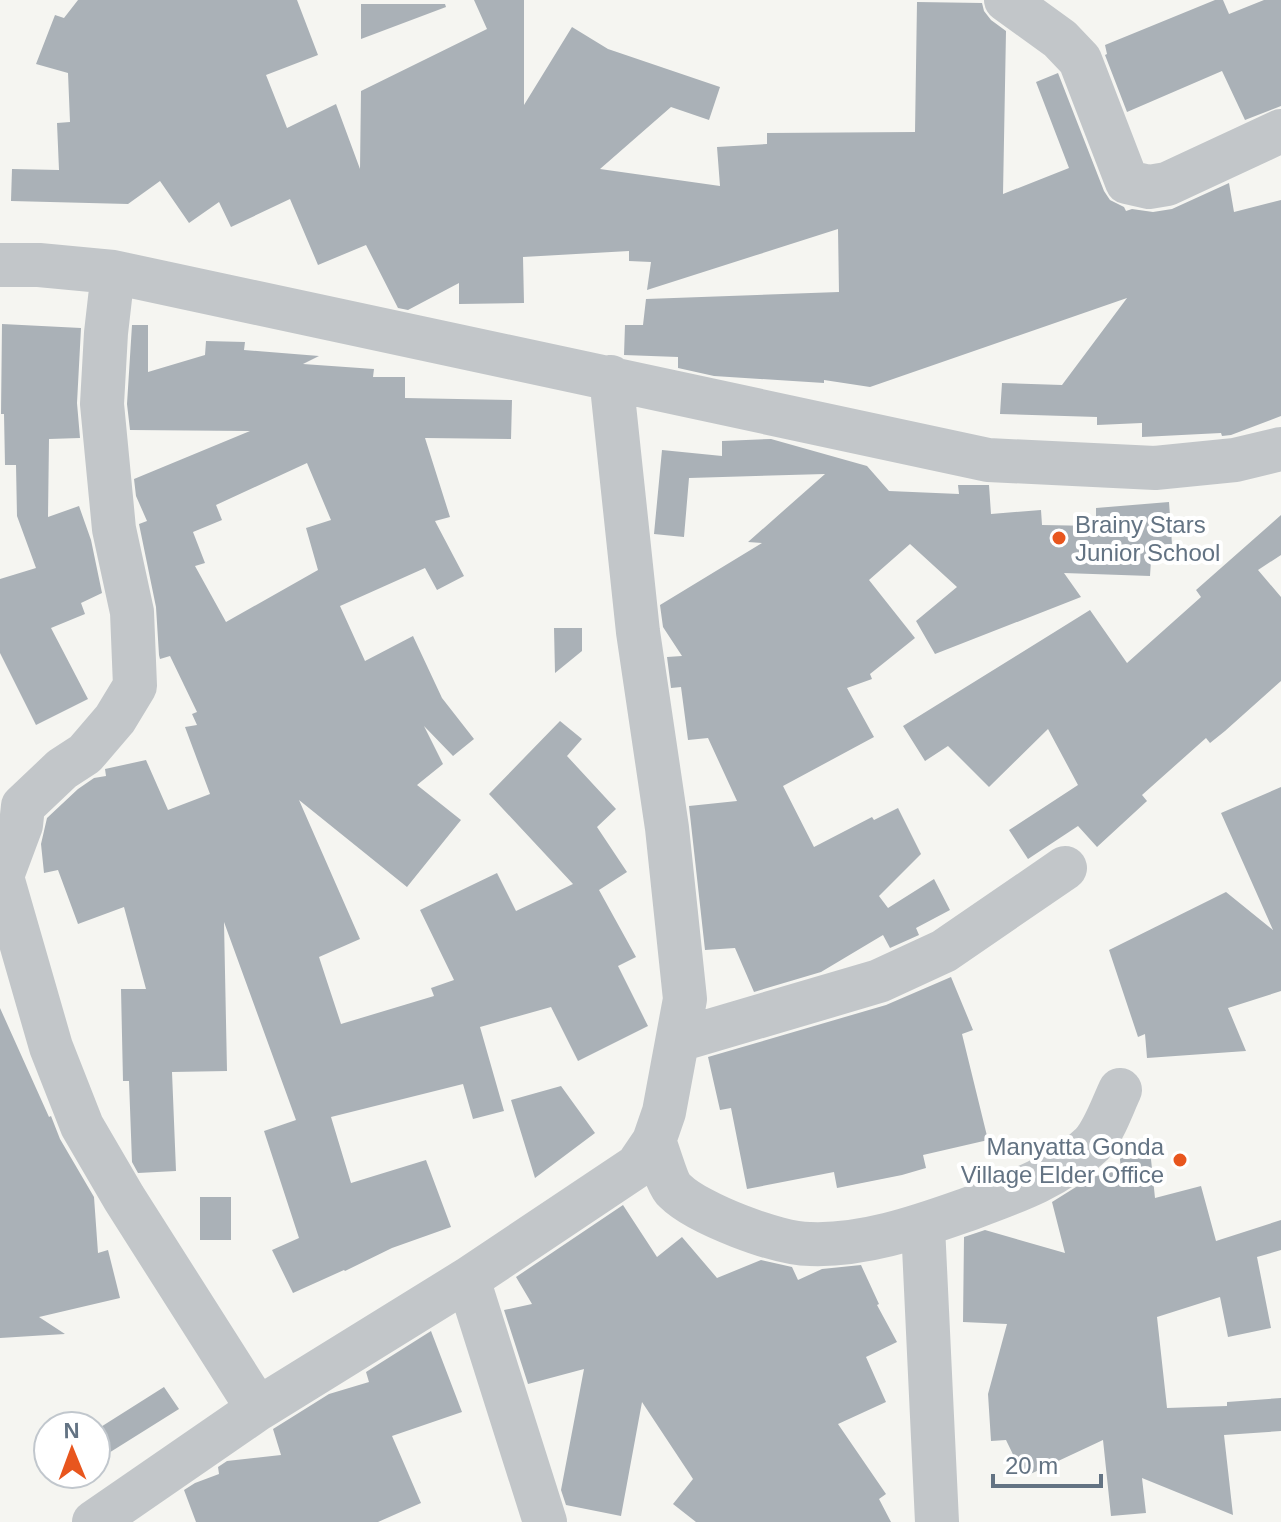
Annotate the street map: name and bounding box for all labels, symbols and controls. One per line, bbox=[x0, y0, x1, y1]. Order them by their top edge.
place label: Brainy Stars Junior School bbox=[1075, 511, 1220, 566]
marker: Brainy Stars Junior School bbox=[1050, 529, 1068, 547]
place label: Manyatta Gonda Village Elder Office bbox=[961, 1133, 1165, 1188]
marker: Manyatta Gonda Village Elder Office bbox=[1171, 1151, 1189, 1169]
north arrow bbox=[32, 1410, 112, 1490]
text: N bbox=[63, 1418, 80, 1443]
scale bar bbox=[993, 1438, 1101, 1488]
text: 20 m bbox=[1005, 1452, 1058, 1479]

